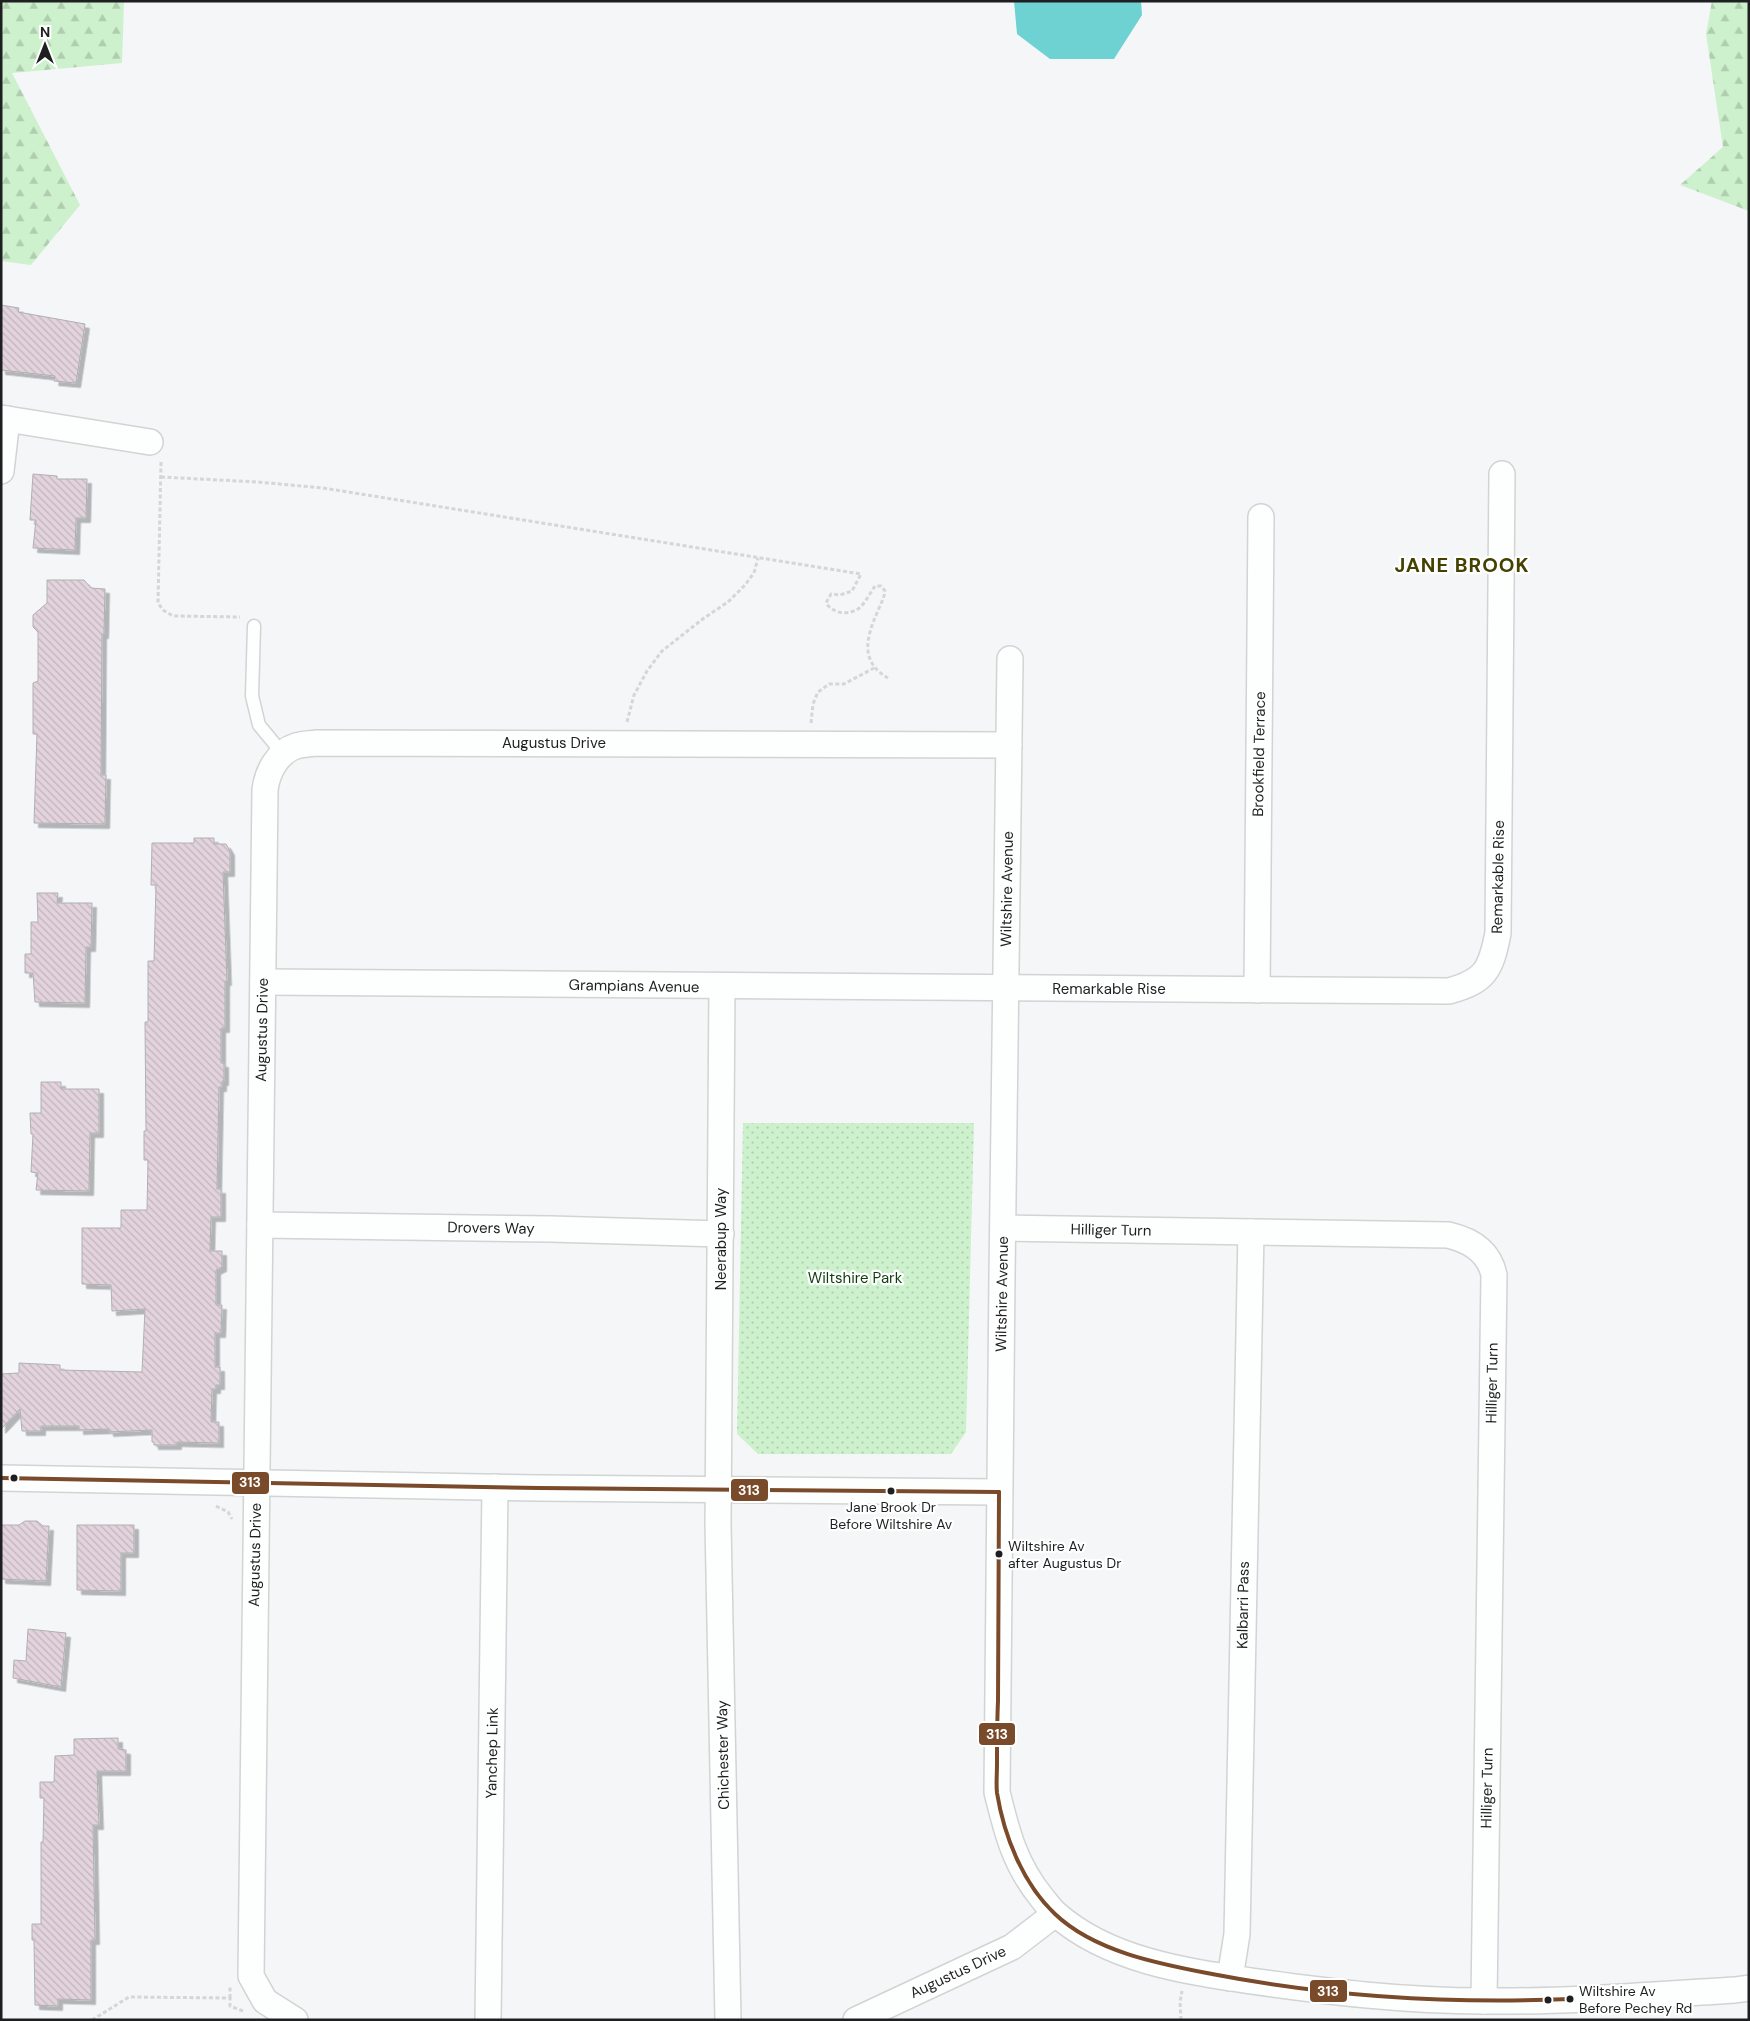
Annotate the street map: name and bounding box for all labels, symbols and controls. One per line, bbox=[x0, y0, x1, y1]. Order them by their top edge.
north arrow bbox=[20, 20, 70, 70]
text: N bbox=[40, 23, 50, 41]
district label: JANE BROOK bbox=[1394, 552, 1530, 578]
street label: Brookfield Terrace bbox=[1248, 691, 1270, 817]
street label: Augustus Drive bbox=[502, 733, 606, 753]
street label: Remarkable Rise bbox=[1487, 820, 1509, 934]
street label: Wiltshire Avenue bbox=[996, 831, 1018, 947]
street label: Grampians Avenue bbox=[568, 975, 700, 997]
street label: Augustus Drive bbox=[251, 978, 273, 1082]
street label: Remarkable Rise bbox=[1052, 979, 1166, 999]
street label: Neerabup Way bbox=[711, 1187, 731, 1290]
street label: Drovers Way bbox=[447, 1217, 535, 1239]
street label: Hilliger Turn bbox=[1071, 1219, 1151, 1241]
street label: Wiltshire Avenue bbox=[991, 1236, 1013, 1352]
park label: Wiltshire Park bbox=[808, 1268, 903, 1288]
street label: Hilliger Turn bbox=[1481, 1343, 1503, 1423]
line badge: 313 bbox=[231, 1471, 270, 1495]
unlabelled marker bbox=[9, 1473, 19, 1483]
text: 313 bbox=[239, 1473, 261, 1491]
line badge: 313 bbox=[730, 1478, 769, 1502]
text: 313 bbox=[738, 1481, 760, 1499]
marker: Jane Brook Dr Before Wiltshire Av bbox=[886, 1486, 896, 1496]
place label: Jane Brook Dr Before Wiltshire Av bbox=[830, 1498, 953, 1533]
street label: Augustus Drive bbox=[244, 1503, 266, 1607]
place label: Wiltshire Av after Augustus Dr bbox=[1008, 1537, 1121, 1572]
marker: Wiltshire Av after Augustus Dr bbox=[994, 1549, 1004, 1559]
street label: Kalbarri Pass bbox=[1232, 1561, 1254, 1649]
street label: Chichester Way bbox=[712, 1699, 734, 1810]
street label: Yanchep Link bbox=[481, 1707, 503, 1799]
line badge: 313 bbox=[978, 1722, 1016, 1746]
text: 313 bbox=[986, 1725, 1008, 1743]
street label: Hilliger Turn bbox=[1476, 1748, 1498, 1828]
street label: Augustus Drive bbox=[907, 1941, 1009, 2003]
line badge: 313 bbox=[1309, 1979, 1348, 2003]
text: 313 bbox=[1317, 1982, 1339, 2000]
place label: Wiltshire Av Before Pechey Rd bbox=[1579, 1982, 1692, 2017]
marker: Wiltshire Av Before Pechey Rd bbox=[1565, 1994, 1575, 2004]
unlabelled marker bbox=[1543, 1995, 1553, 2005]

